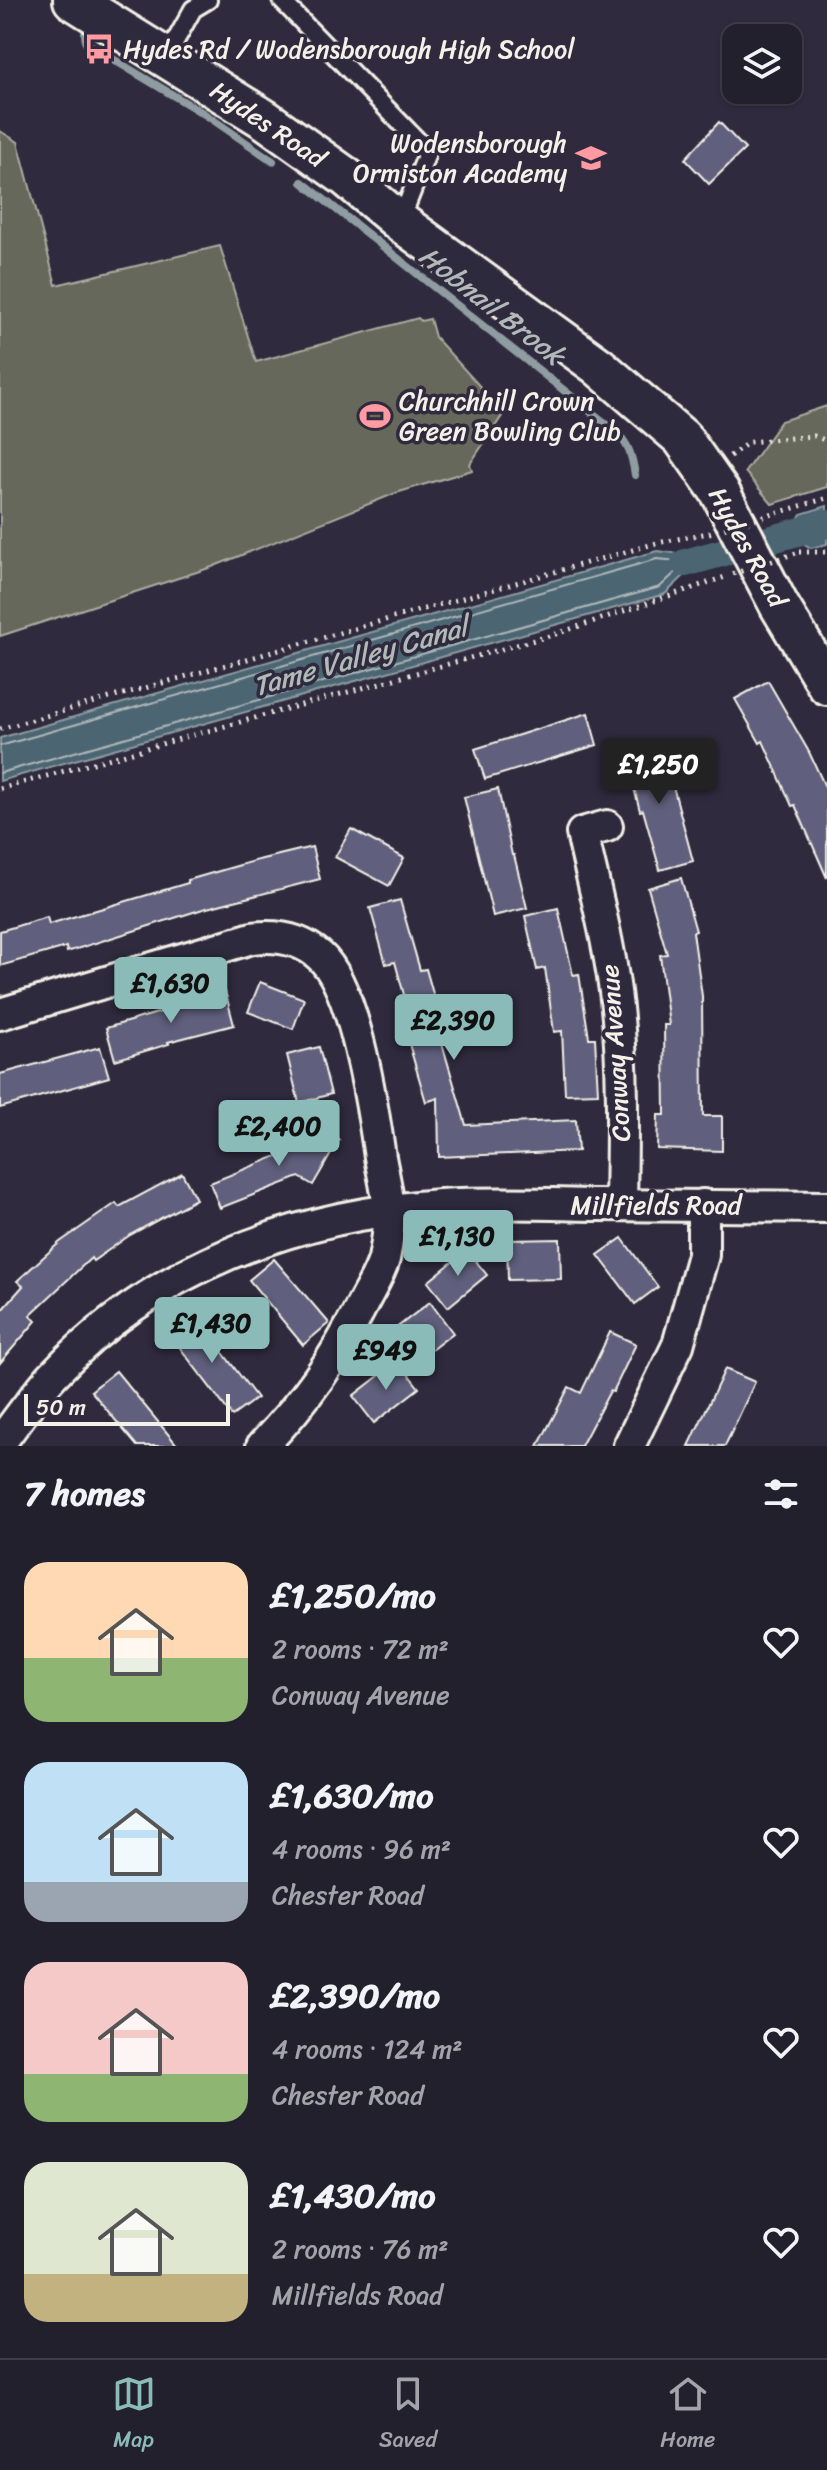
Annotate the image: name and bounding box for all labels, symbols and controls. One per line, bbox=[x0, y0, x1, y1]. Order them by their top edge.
map controls bbox=[722, 24, 802, 104]
button: layers bbox=[722, 24, 802, 104]
place label: Hydes Rd / Wodensborough High School bbox=[123, 26, 575, 72]
bus stop icon: Hydes Rd / Wodensborough High School bbox=[82, 32, 116, 66]
street label: Hydes Road bbox=[200, 68, 338, 181]
place label: Wodensborough Ormiston Academy bbox=[353, 120, 568, 196]
school or university icon: Wodensborough Ormiston Academy bbox=[574, 141, 608, 175]
water label: Hobnail Brook bbox=[408, 233, 578, 380]
place label: Churchhill Crown Green Bowling Club bbox=[399, 378, 621, 454]
sports icon: Churchhill Crown Green Bowling Club bbox=[358, 399, 392, 433]
street label: Hydes Road bbox=[696, 478, 801, 618]
water label: Tame Valley Canal bbox=[247, 601, 479, 711]
pin: £1,250 bbox=[594, 738, 724, 806]
text: £1,250 bbox=[619, 741, 699, 787]
pin: £1,630 bbox=[106, 957, 236, 1025]
text: £1,630 bbox=[132, 960, 210, 1006]
street label: Conway Avenue bbox=[586, 963, 644, 1143]
pin: £2,390 bbox=[389, 994, 519, 1062]
text: £2,390 bbox=[413, 997, 495, 1043]
pin: £2,400 bbox=[214, 1100, 344, 1168]
text: £2,400 bbox=[237, 1103, 321, 1149]
street label: Millfields Road bbox=[570, 1182, 744, 1228]
pin: £1,130 bbox=[393, 1210, 523, 1278]
text: £1,130 bbox=[421, 1213, 495, 1259]
pin: £1,430 bbox=[147, 1297, 277, 1365]
text: £1,430 bbox=[173, 1300, 251, 1346]
pin: £949 bbox=[339, 1324, 433, 1392]
text: £949 bbox=[355, 1327, 417, 1373]
text: 50 m bbox=[36, 1388, 86, 1427]
scale bar bbox=[24, 1390, 230, 1426]
text: 7 homes bbox=[24, 1464, 145, 1524]
icon: filters bbox=[759, 1472, 803, 1516]
text: £1,250/mo bbox=[272, 1566, 436, 1626]
icon: home bbox=[88, 1594, 184, 1690]
icon: heart bbox=[759, 1620, 803, 1664]
text: 2 rooms · 72 m² bbox=[272, 1626, 449, 1672]
text: Conway Avenue bbox=[272, 1672, 450, 1718]
text: £1,630/mo bbox=[272, 1766, 433, 1826]
icon: home bbox=[88, 1794, 184, 1890]
icon: heart bbox=[759, 1820, 803, 1864]
text: 4 rooms · 96 m² bbox=[272, 1826, 451, 1872]
text: Chester Road bbox=[272, 1872, 424, 1918]
text: £2,390/mo bbox=[272, 1966, 440, 2026]
icon: home bbox=[88, 1994, 184, 2090]
icon: heart bbox=[759, 2020, 803, 2064]
text: 4 rooms · 124 m² bbox=[272, 2026, 463, 2072]
text: Chester Road bbox=[272, 2072, 424, 2118]
text: £1,430/mo bbox=[272, 2166, 435, 2226]
icon: home bbox=[88, 2194, 184, 2290]
icon: heart bbox=[759, 2220, 803, 2264]
text: 2 rooms · 76 m² bbox=[272, 2226, 449, 2272]
text: Millfields Road bbox=[272, 2272, 443, 2318]
tab: Map bbox=[112, 2372, 156, 2459]
tab: Saved bbox=[379, 2372, 437, 2459]
tab: Home bbox=[660, 2372, 715, 2459]

